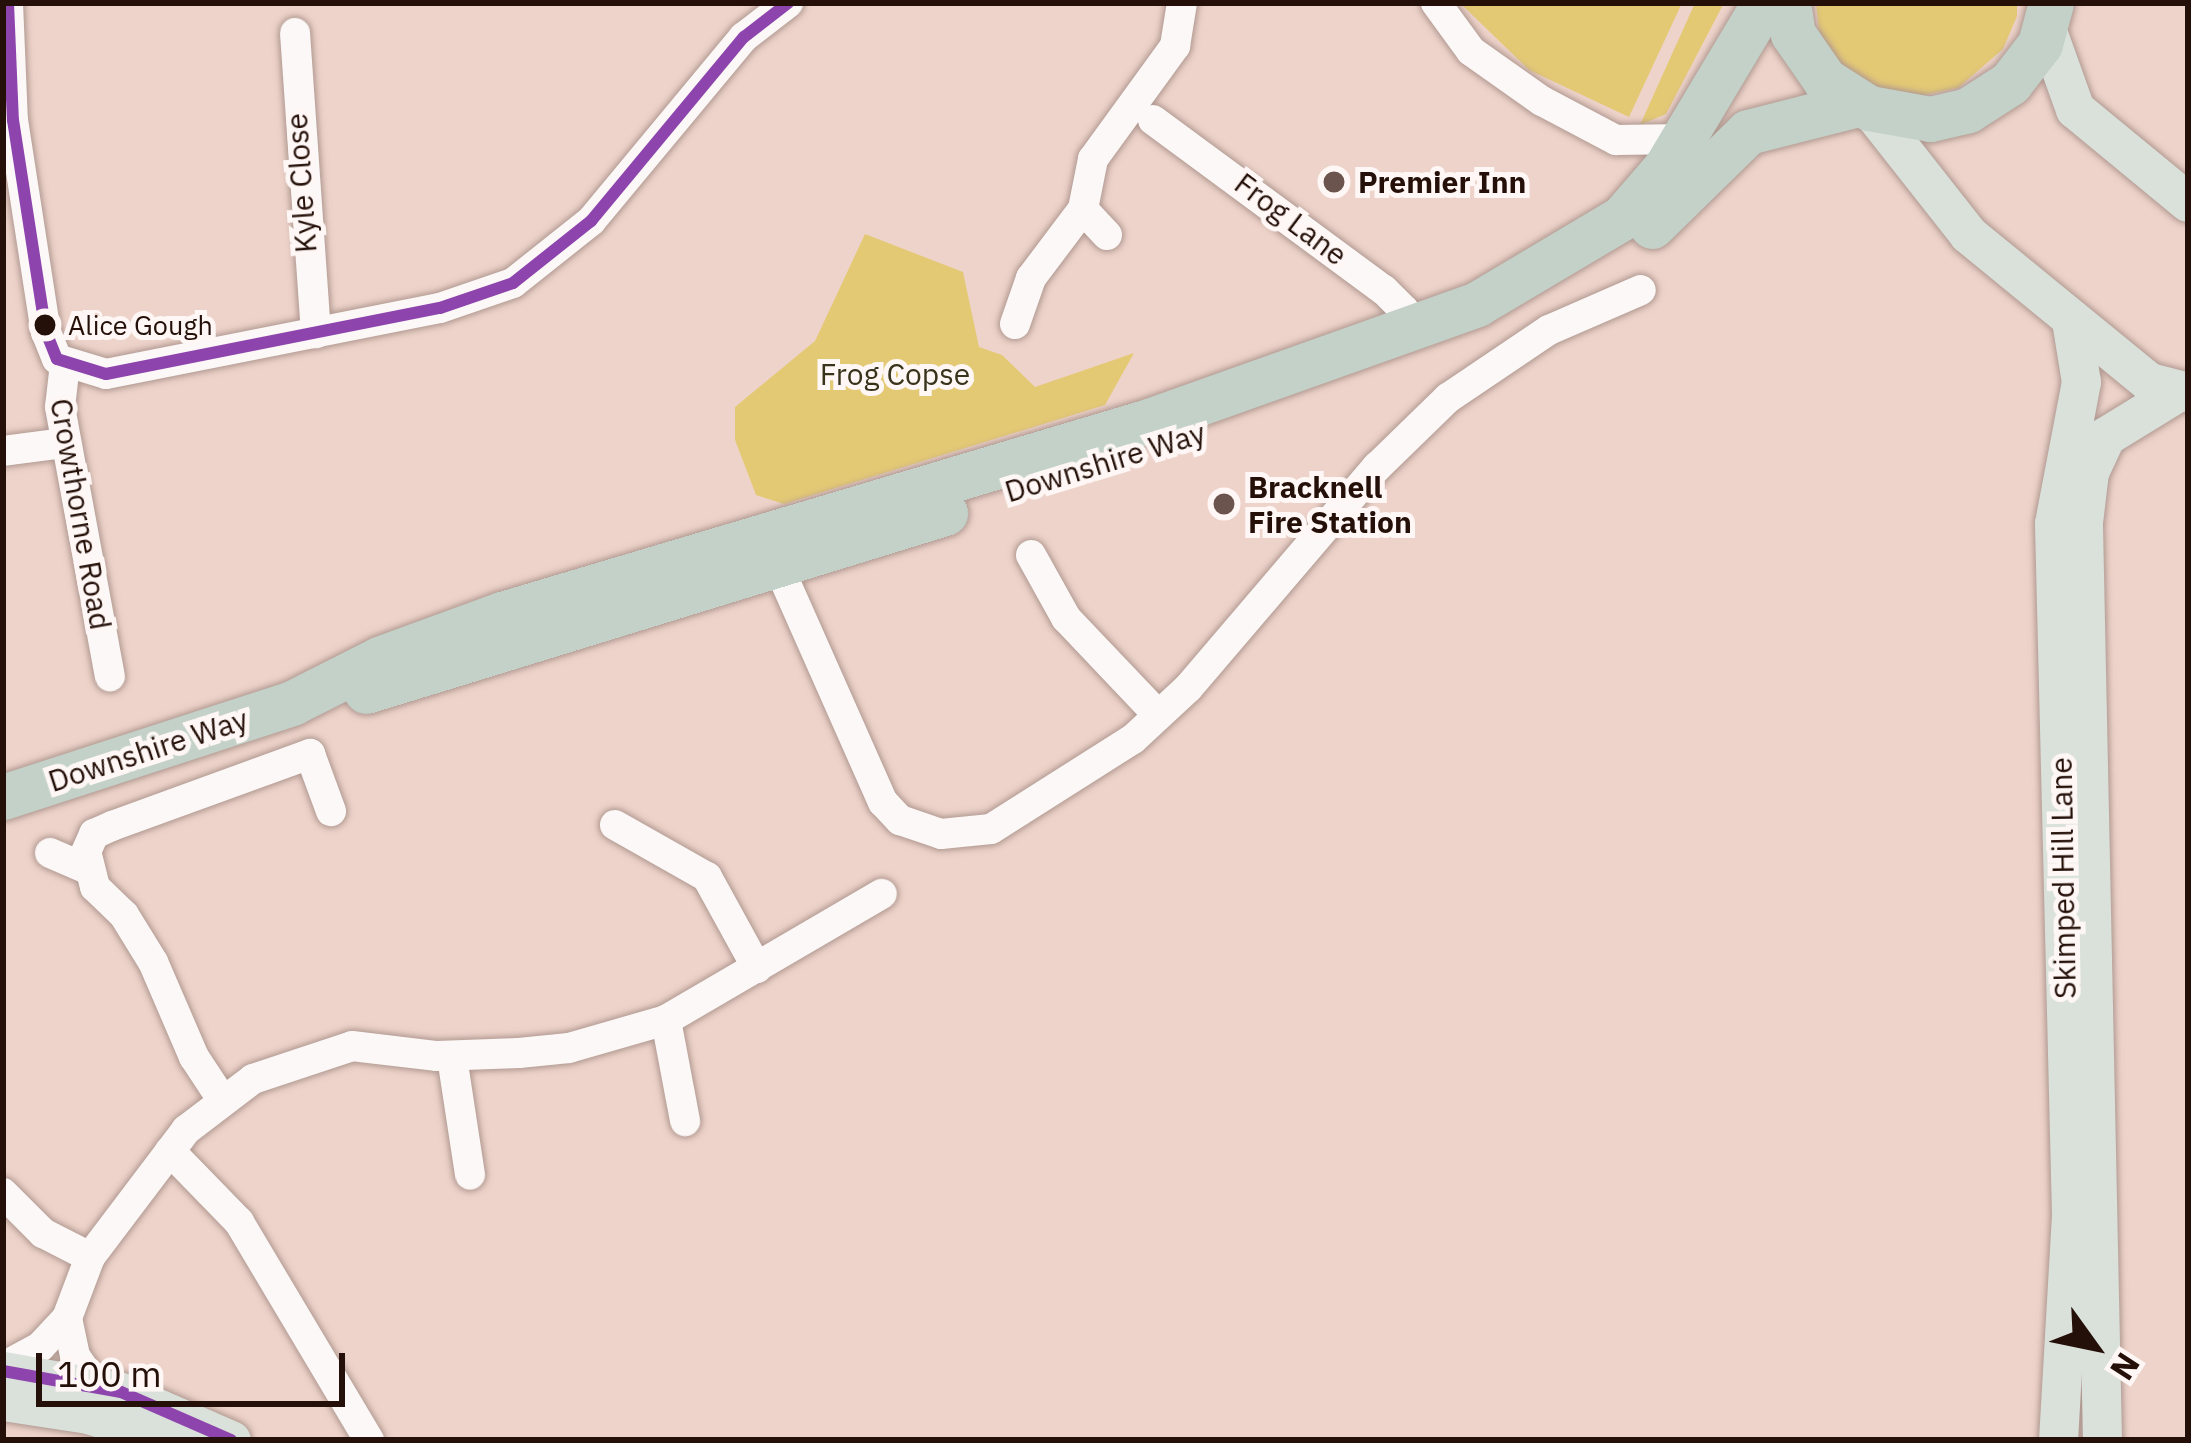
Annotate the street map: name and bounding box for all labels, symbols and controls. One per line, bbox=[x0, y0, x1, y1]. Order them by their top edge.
street label: Kyle Close bbox=[278, 112, 324, 254]
place label: Premier Inn bbox=[1358, 164, 1526, 200]
street label: Frog Lane bbox=[1228, 165, 1354, 273]
marker: Premier Inn bbox=[1321, 169, 1347, 195]
place label: Alice Gough bbox=[68, 309, 213, 341]
marker: Alice Gough bbox=[34, 314, 56, 336]
park label: Frog Copse bbox=[820, 356, 970, 392]
street label: Crowthorne Road bbox=[43, 396, 119, 632]
street label: Downshire Way bbox=[1000, 414, 1210, 510]
place label: Bracknell Fire Station bbox=[1248, 469, 1412, 540]
marker: Bracknell Fire Station bbox=[1211, 491, 1237, 517]
street label: Downshire Way bbox=[44, 701, 252, 799]
street label: Skimped Hill Lane bbox=[2043, 757, 2083, 999]
north arrow bbox=[2035, 1287, 2155, 1407]
scale bar bbox=[42, 1329, 351, 1403]
text: N bbox=[2101, 1345, 2150, 1389]
text: 100 m bbox=[57, 1350, 162, 1397]

